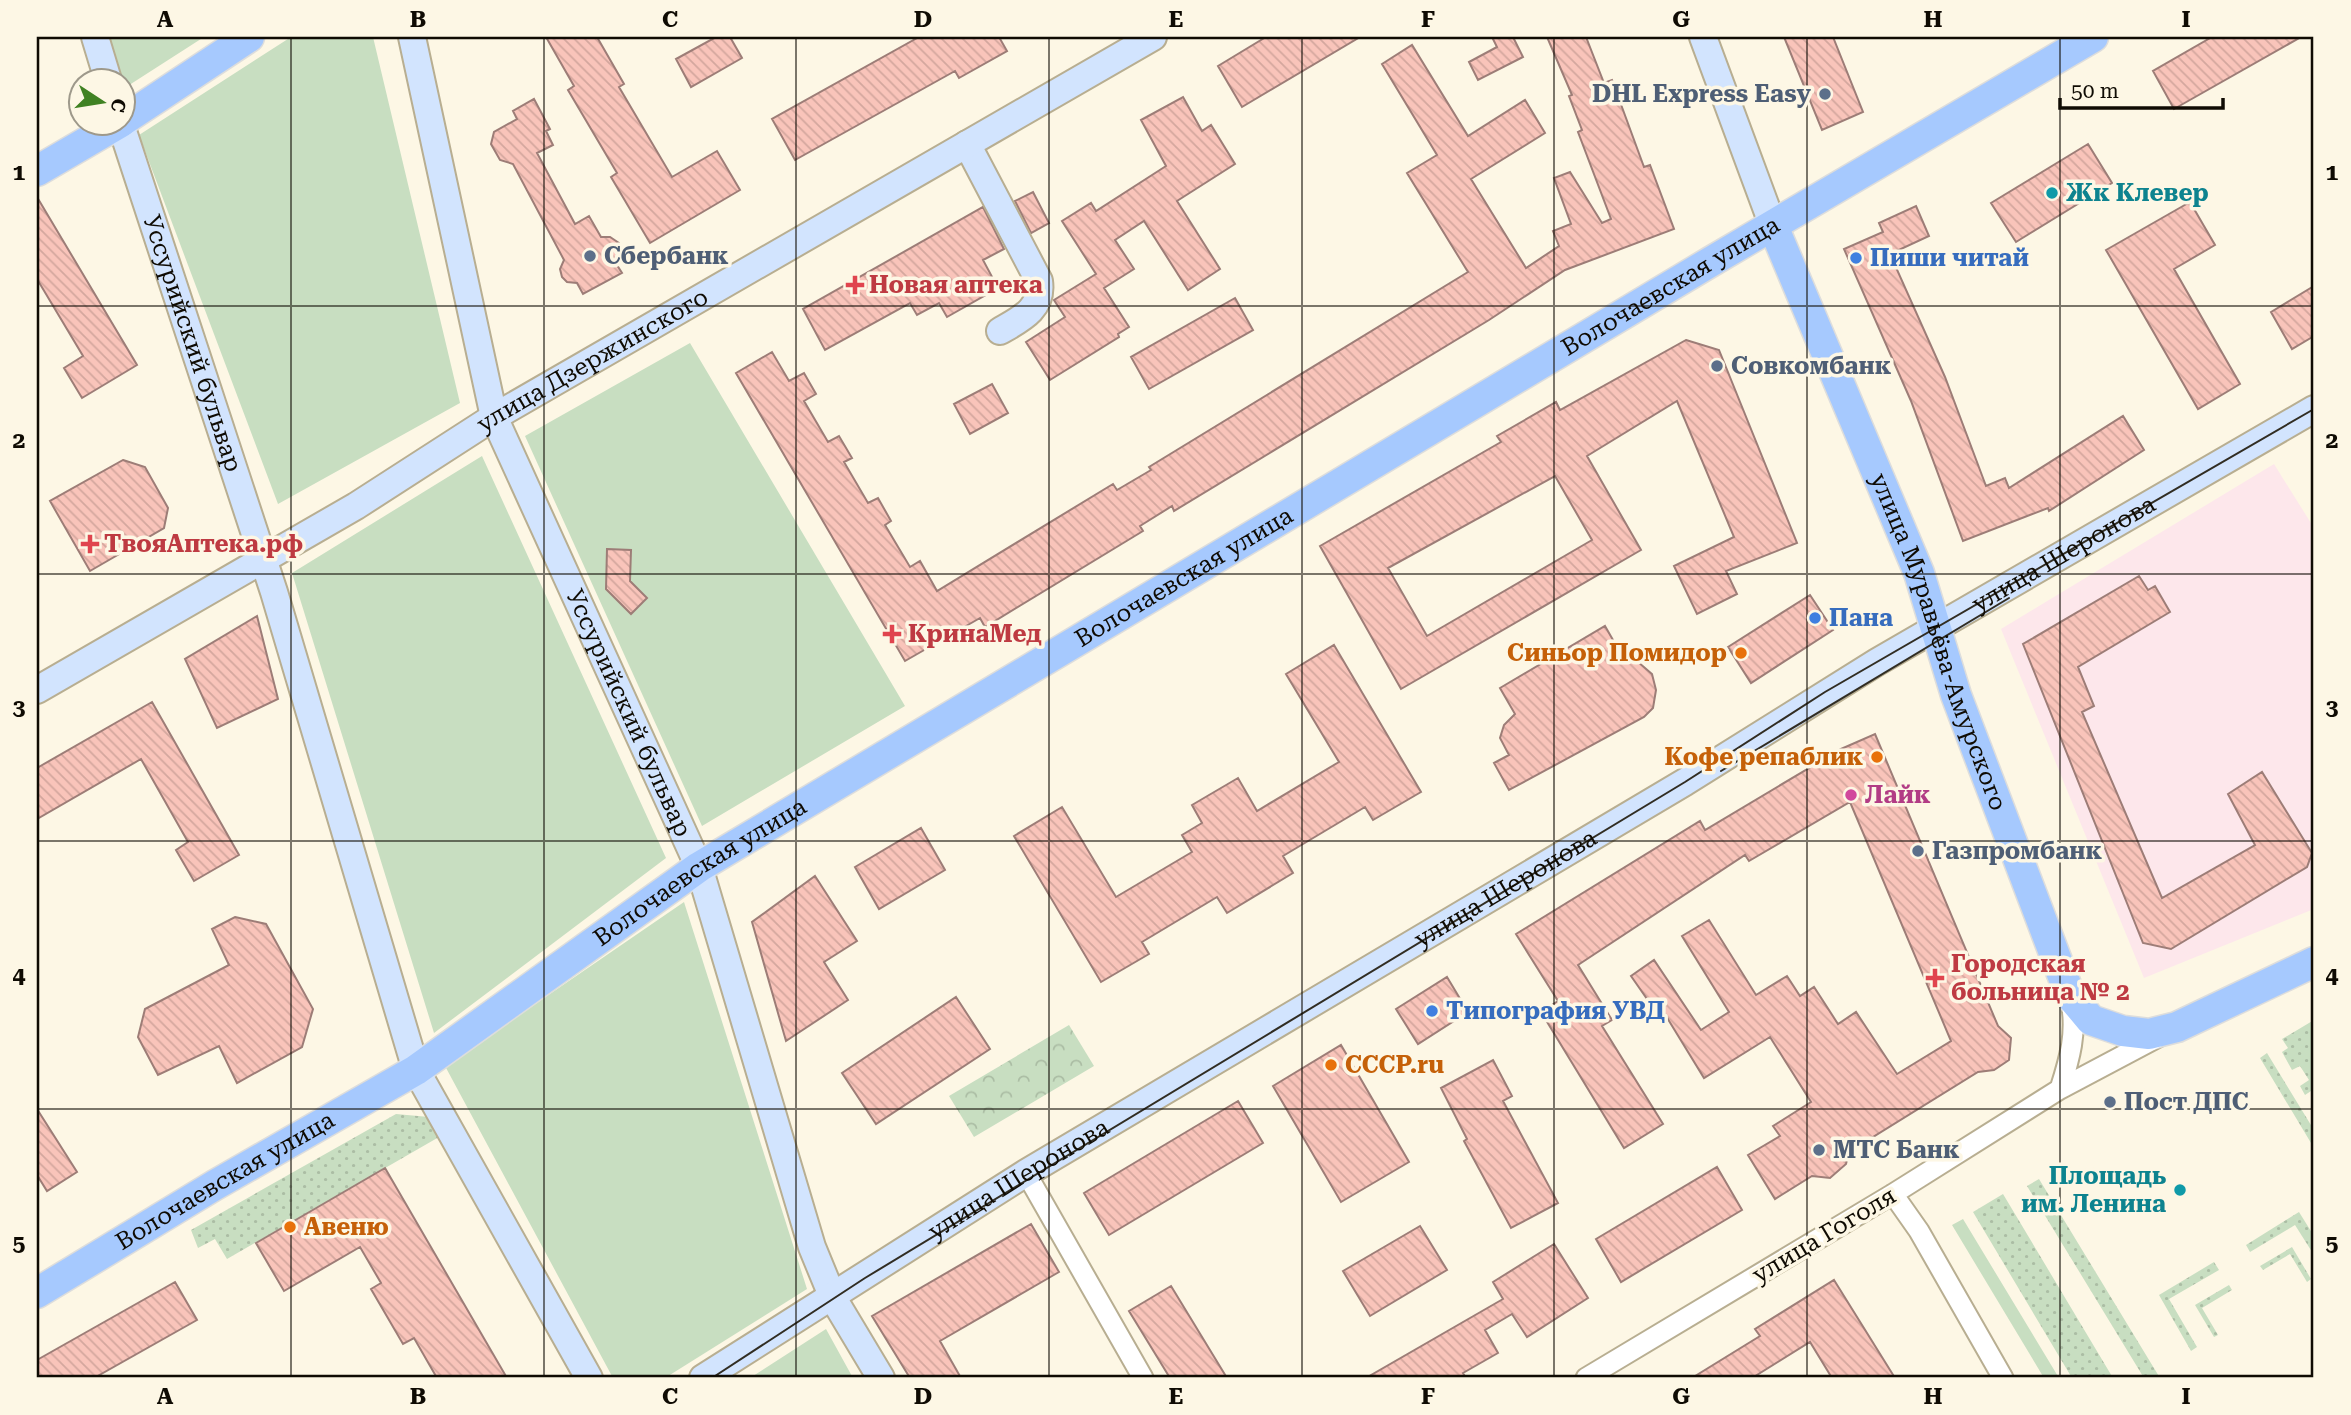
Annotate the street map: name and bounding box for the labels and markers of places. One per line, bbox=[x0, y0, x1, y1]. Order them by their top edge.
place label: DHL Express Easy bbox=[1592, 80, 1811, 108]
marker: DHL Express Easy bbox=[1817, 86, 1833, 102]
place label: Жк Клевер bbox=[2066, 179, 2209, 207]
marker: Жк Клевер bbox=[2044, 185, 2060, 201]
place label: Сбербанк bbox=[604, 242, 729, 270]
place label: Пиши читай bbox=[1870, 244, 2029, 272]
marker: Сбербанк bbox=[582, 248, 598, 264]
marker: Пиши читай bbox=[1848, 250, 1864, 266]
place label: Новая аптека bbox=[869, 271, 1043, 299]
marker: Новая аптека bbox=[847, 277, 863, 293]
place label: Совкомбанк bbox=[1731, 352, 1892, 380]
marker: Совкомбанк bbox=[1709, 358, 1725, 374]
place label: ТвояАптека.рф bbox=[104, 530, 303, 558]
marker: ТвояАптека.рф bbox=[82, 536, 98, 552]
place label: Пана bbox=[1829, 604, 1893, 632]
marker: Пана bbox=[1807, 610, 1823, 626]
place label: КринаМед bbox=[908, 620, 1042, 648]
marker: КринаМед bbox=[882, 624, 902, 644]
place label: Синьор Помидор bbox=[1507, 639, 1727, 667]
marker: Синьор Помидор bbox=[1733, 645, 1749, 661]
place label: Кофе репаблик bbox=[1665, 743, 1863, 771]
marker: Кофе репаблик bbox=[1869, 749, 1885, 765]
place label: Лайк bbox=[1865, 781, 1931, 809]
marker: Лайк bbox=[1843, 787, 1859, 803]
place label: Газпромбанк bbox=[1932, 837, 2102, 865]
marker: Газпромбанк bbox=[1910, 843, 1926, 859]
place label: Городская больница № 2 bbox=[1951, 950, 2130, 1006]
marker: Городская больница № 2 bbox=[1925, 968, 1945, 988]
place label: Типография УВД bbox=[1446, 997, 1665, 1025]
marker: Типография УВД bbox=[1424, 1003, 1440, 1019]
place label: СССР.ru bbox=[1345, 1051, 1444, 1079]
marker: СССР.ru bbox=[1323, 1057, 1339, 1073]
place label: Пост ДПС bbox=[2124, 1088, 2249, 1116]
marker: Пост ДПС bbox=[2102, 1094, 2118, 1110]
place label: МТС Банк bbox=[1833, 1136, 1960, 1164]
marker: МТС Банк bbox=[1811, 1142, 1827, 1158]
place label: Площадь им. Ленина bbox=[2021, 1162, 2166, 1218]
marker: Площадь им. Ленина bbox=[2172, 1182, 2188, 1198]
place label: Авеню bbox=[304, 1213, 389, 1241]
marker: Авеню bbox=[282, 1219, 298, 1235]

